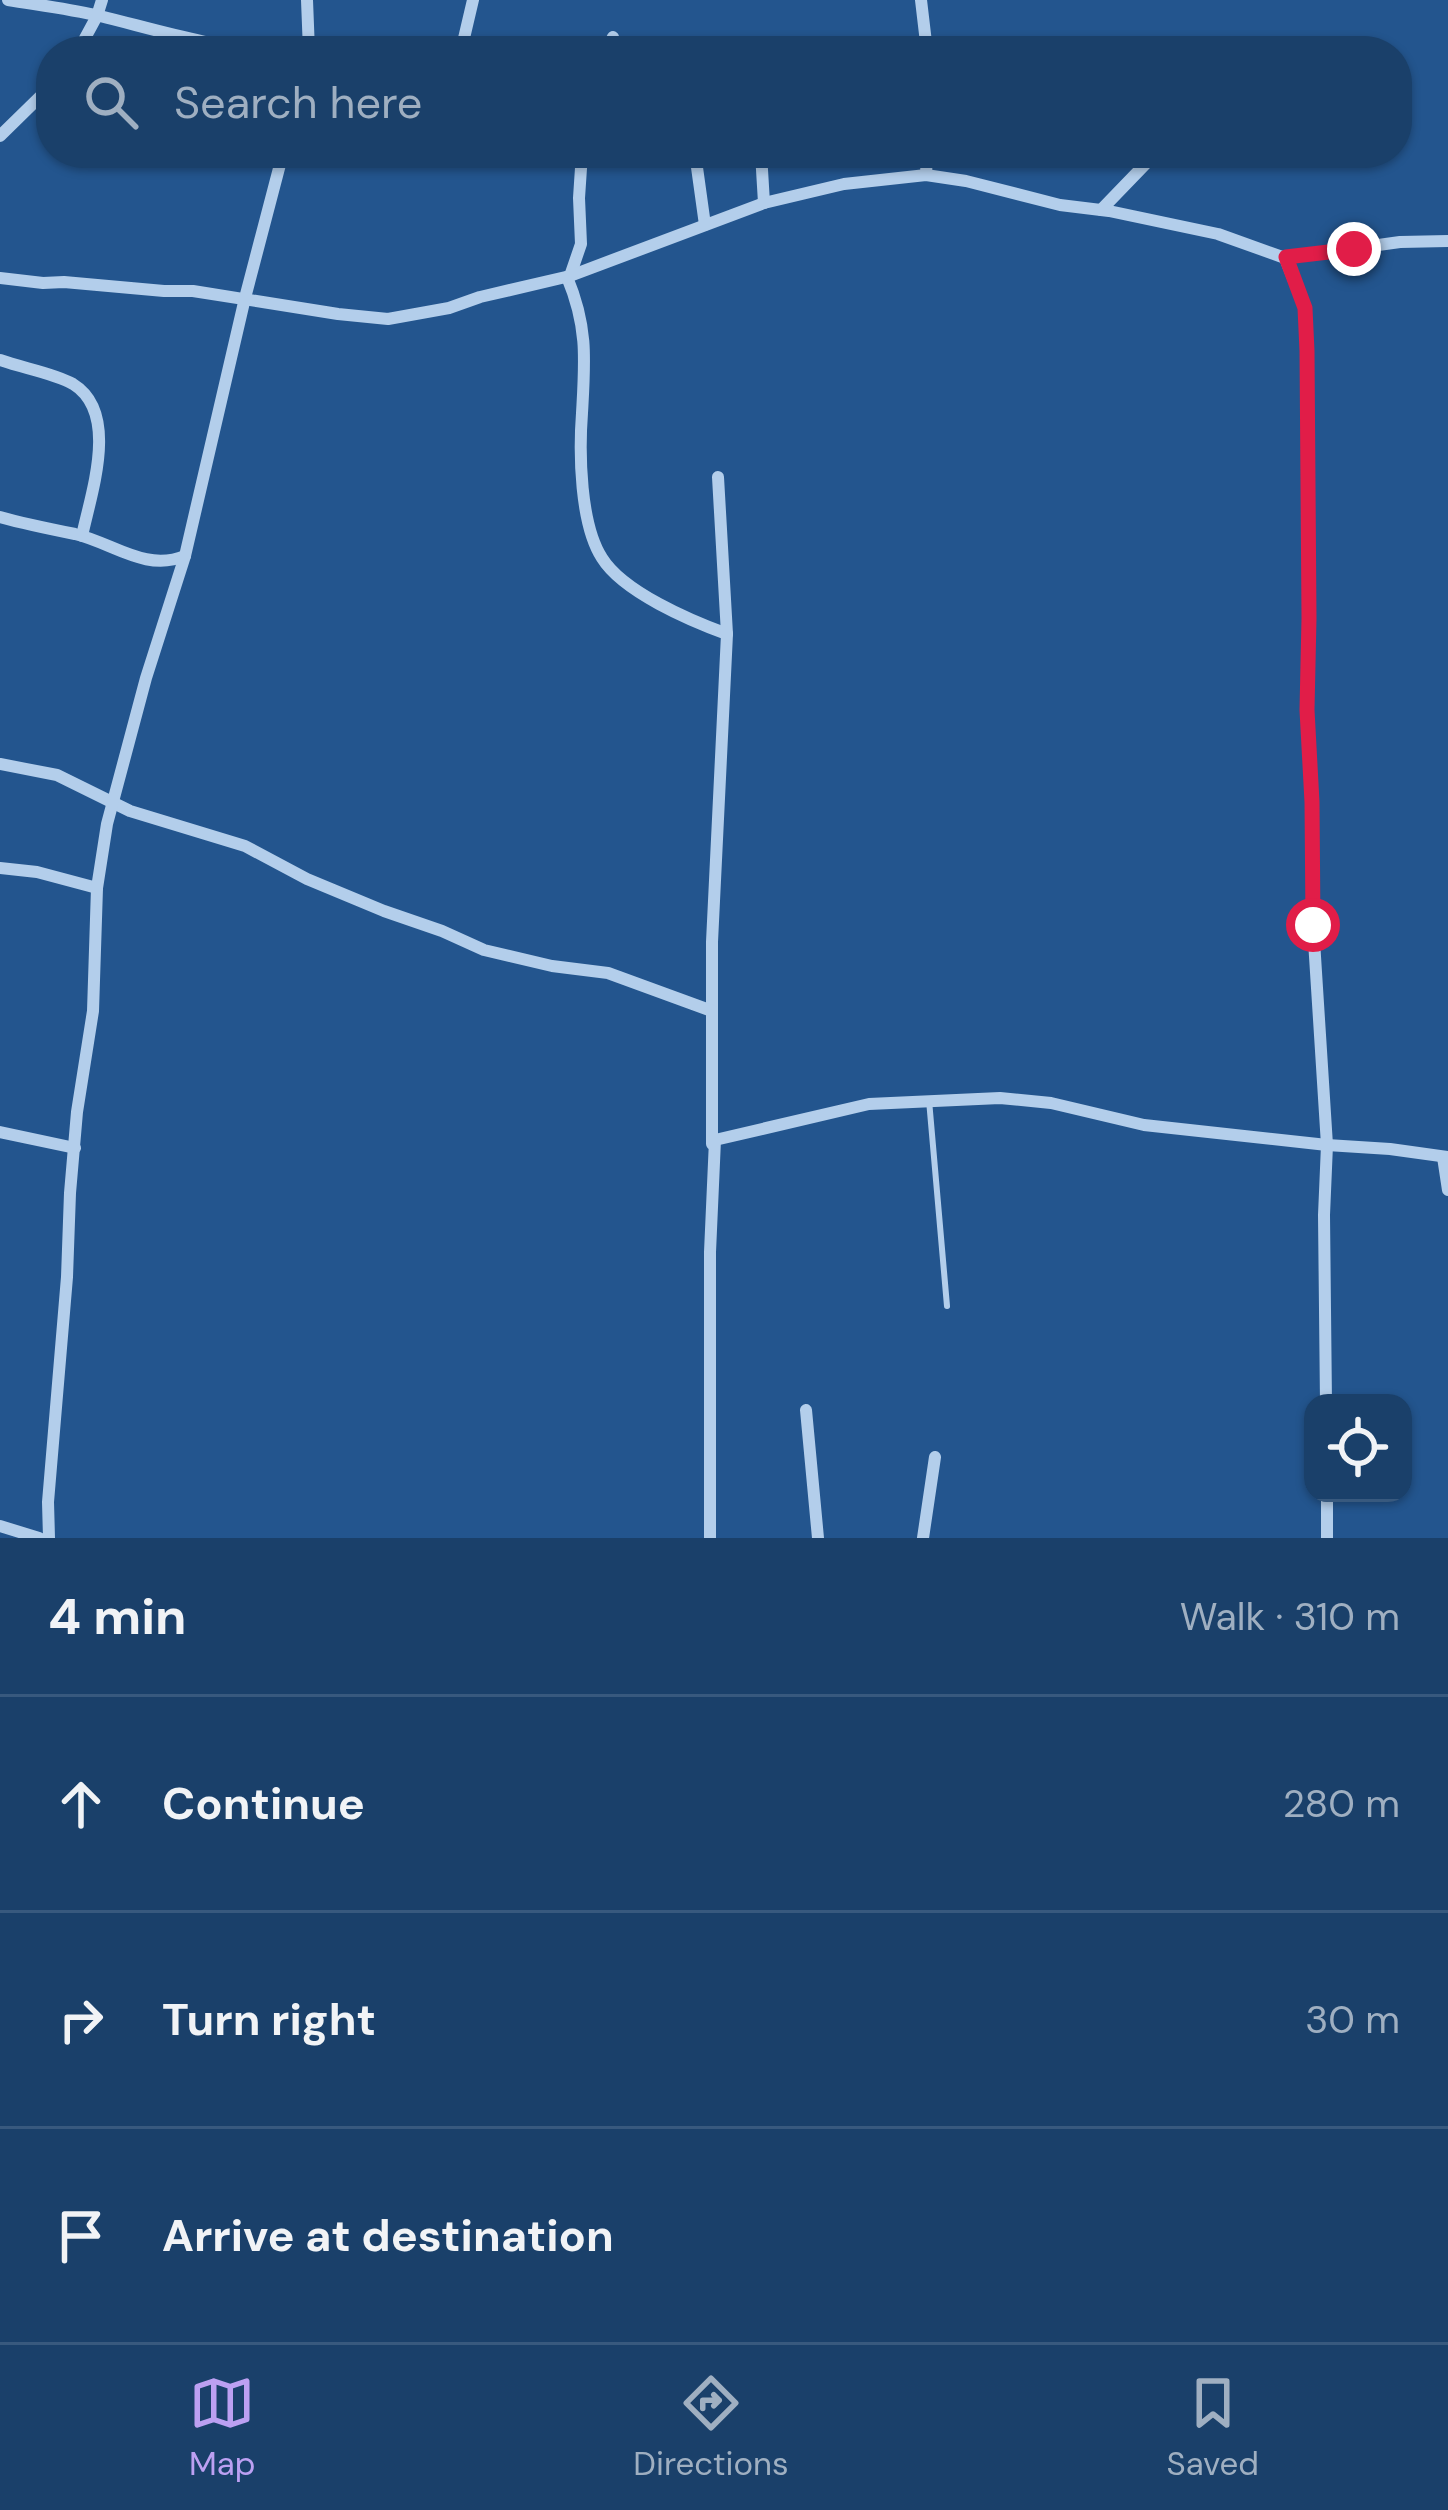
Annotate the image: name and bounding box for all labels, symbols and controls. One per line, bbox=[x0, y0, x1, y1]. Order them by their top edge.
search box bbox=[36, 36, 1412, 168]
icon: search bbox=[78, 69, 144, 135]
text: Search here bbox=[174, 73, 422, 132]
route end bbox=[1327, 222, 1381, 276]
route start bbox=[1286, 898, 1340, 952]
map controls bbox=[1304, 1394, 1412, 1502]
button: locate bbox=[1304, 1394, 1412, 1502]
text: 4 min bbox=[48, 1583, 187, 1650]
text: Walk · 310 m bbox=[1180, 1591, 1400, 1642]
icon: ahead bbox=[48, 1771, 114, 1837]
text: Continue bbox=[162, 1774, 365, 1833]
text: 280 m bbox=[1283, 1778, 1400, 1829]
icon: right bbox=[48, 1987, 114, 2053]
text: Turn right bbox=[162, 1990, 376, 2049]
text: 30 m bbox=[1305, 1994, 1400, 2045]
icon: arrive bbox=[48, 2203, 114, 2269]
text: Arrive at destination bbox=[162, 2206, 614, 2265]
tab: Map bbox=[189, 2370, 255, 2485]
tab: Directions bbox=[633, 2370, 789, 2485]
tab: Saved bbox=[1167, 2370, 1259, 2485]

